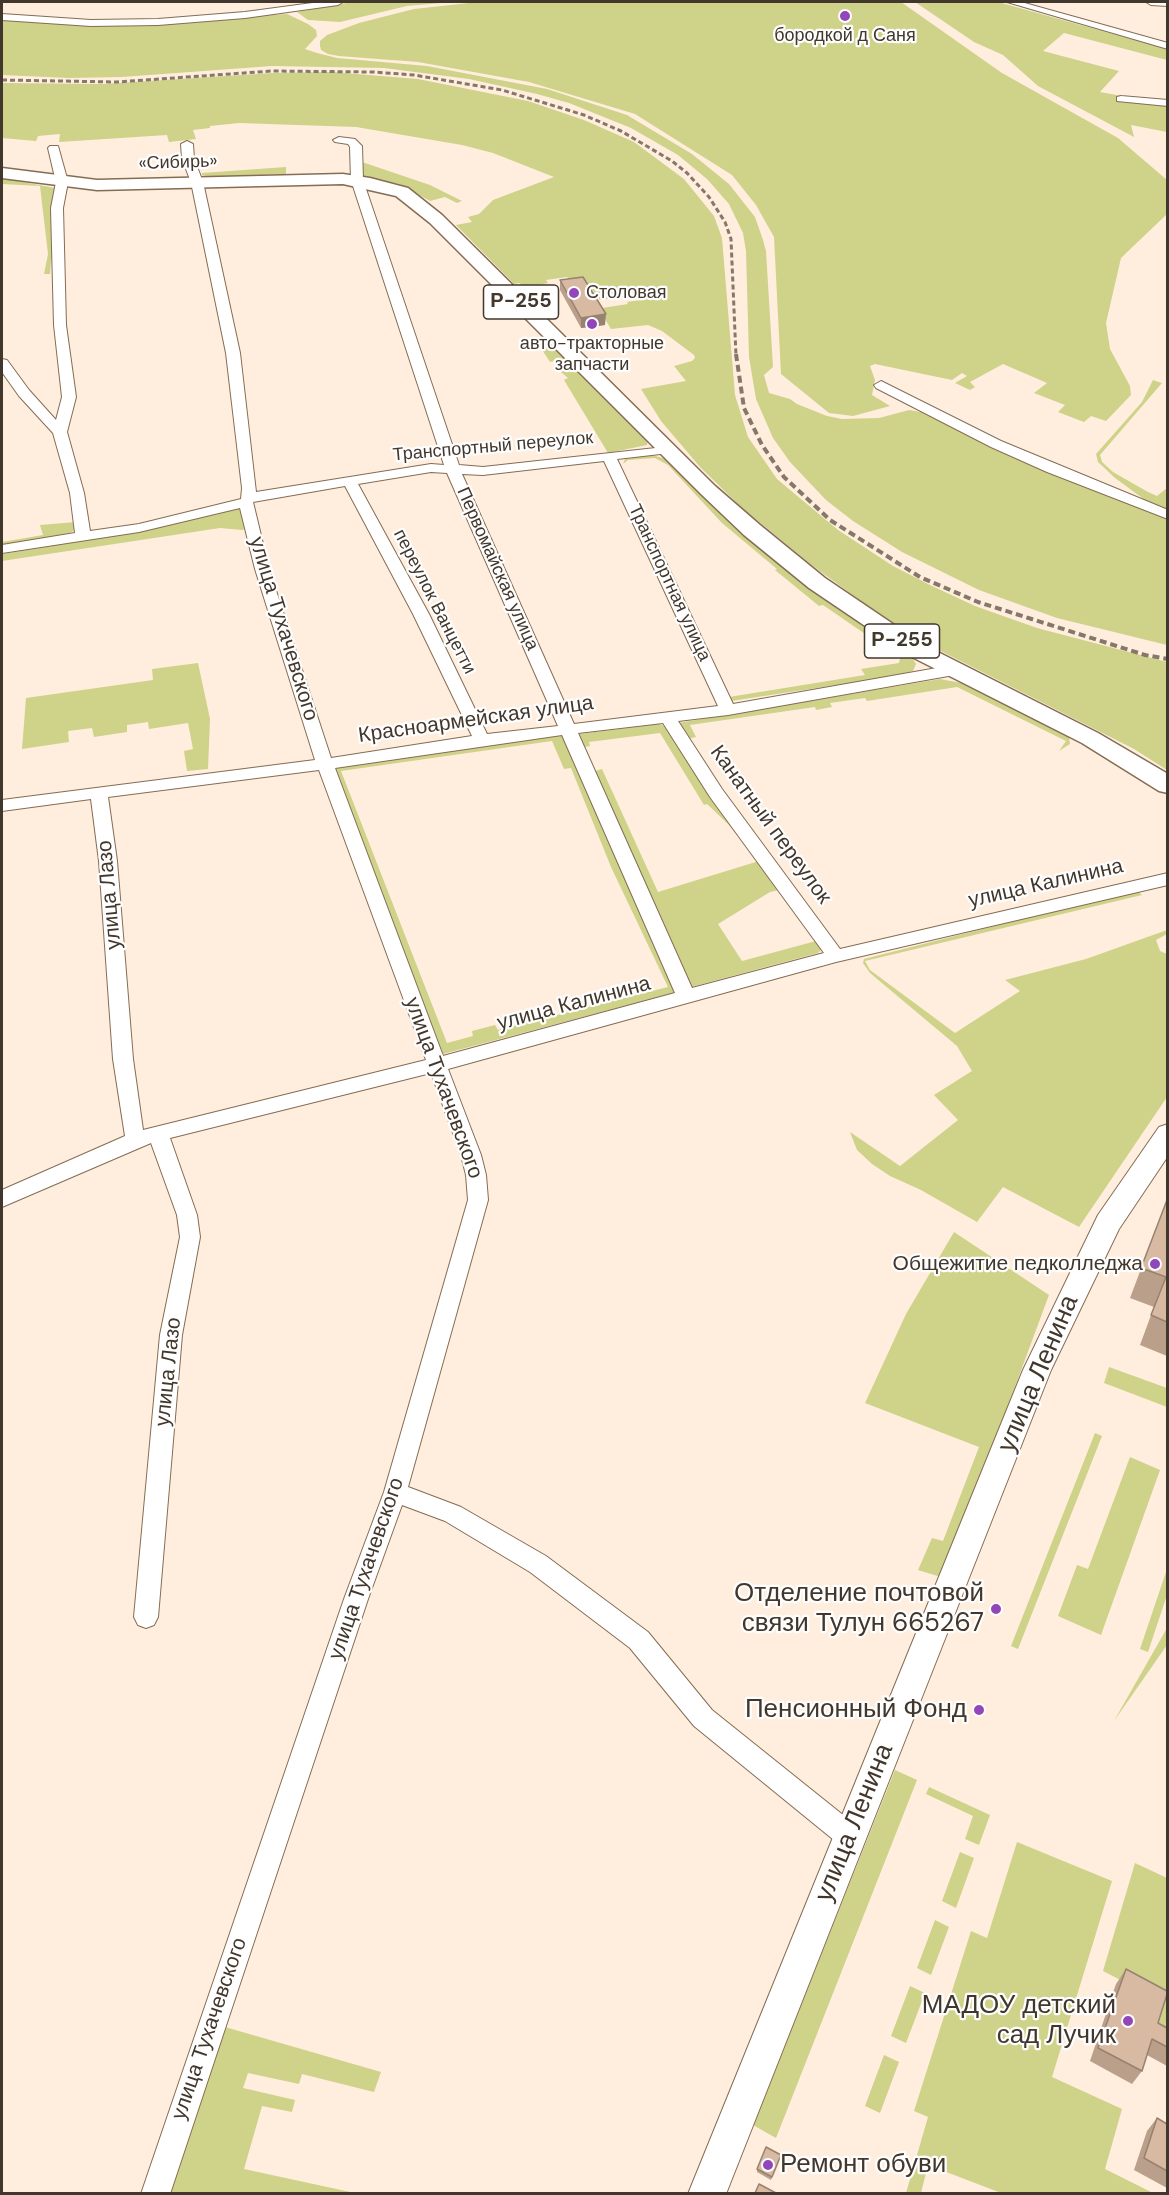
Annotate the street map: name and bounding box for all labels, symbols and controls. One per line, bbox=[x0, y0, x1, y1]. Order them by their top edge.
marker: бородкой д Саня bbox=[838, 9, 852, 23]
place label: бородкой д Саня bbox=[774, 25, 916, 47]
street label: «Сибирь» bbox=[138, 151, 218, 175]
place label: Столовая bbox=[586, 282, 666, 304]
road number: Р-255 bbox=[484, 285, 558, 319]
marker: Столовая bbox=[567, 286, 581, 300]
marker: авто-тракторные запчасти bbox=[585, 317, 599, 331]
place label: авто-тракторные запчасти bbox=[520, 333, 664, 376]
street label: Транспортный переулок bbox=[392, 427, 594, 467]
street label: Первомайская улица bbox=[451, 484, 543, 654]
street label: Транспортная улица bbox=[623, 501, 715, 665]
street label: переулок Ванцетти bbox=[388, 526, 480, 678]
street label: улица Тухачевского bbox=[243, 534, 323, 724]
road number: Р-255 bbox=[864, 624, 940, 658]
street label: Красноармейская улица bbox=[357, 691, 595, 749]
street label: Канатный переулок bbox=[704, 741, 836, 909]
street label: улица Лазо bbox=[93, 839, 127, 951]
street label: улица Калинина bbox=[966, 854, 1126, 914]
street label: улица Калинина bbox=[495, 971, 653, 1037]
street label: улица Тухачевского bbox=[399, 994, 487, 1182]
place label: Общежитие педколледжа bbox=[893, 1251, 1143, 1277]
marker: Общежитие педколледжа bbox=[1148, 1257, 1162, 1271]
street label: улица Ленина bbox=[992, 1291, 1086, 1457]
street label: улица Лазо bbox=[151, 1316, 187, 1428]
street label: улица Тухачевского bbox=[324, 1475, 410, 1663]
place label: Отделение почтовой связи Тулун 665267 bbox=[734, 1578, 984, 1640]
marker: Отделение почтовой связи Тулун 665267 bbox=[989, 1602, 1003, 1616]
place label: Пенсионный Фонд bbox=[745, 1694, 967, 1726]
marker: Пенсионный Фонд bbox=[972, 1703, 986, 1717]
street label: улица Ленина bbox=[809, 1739, 901, 1907]
street label: улица Тухачевского bbox=[167, 1935, 253, 2123]
place label: МАДОУ детский сад Лучик bbox=[922, 1990, 1116, 2052]
marker: МАДОУ детский сад Лучик bbox=[1121, 2014, 1135, 2028]
place label: Ремонт обуви bbox=[780, 2149, 946, 2181]
marker: Ремонт обуви bbox=[761, 2158, 775, 2172]

